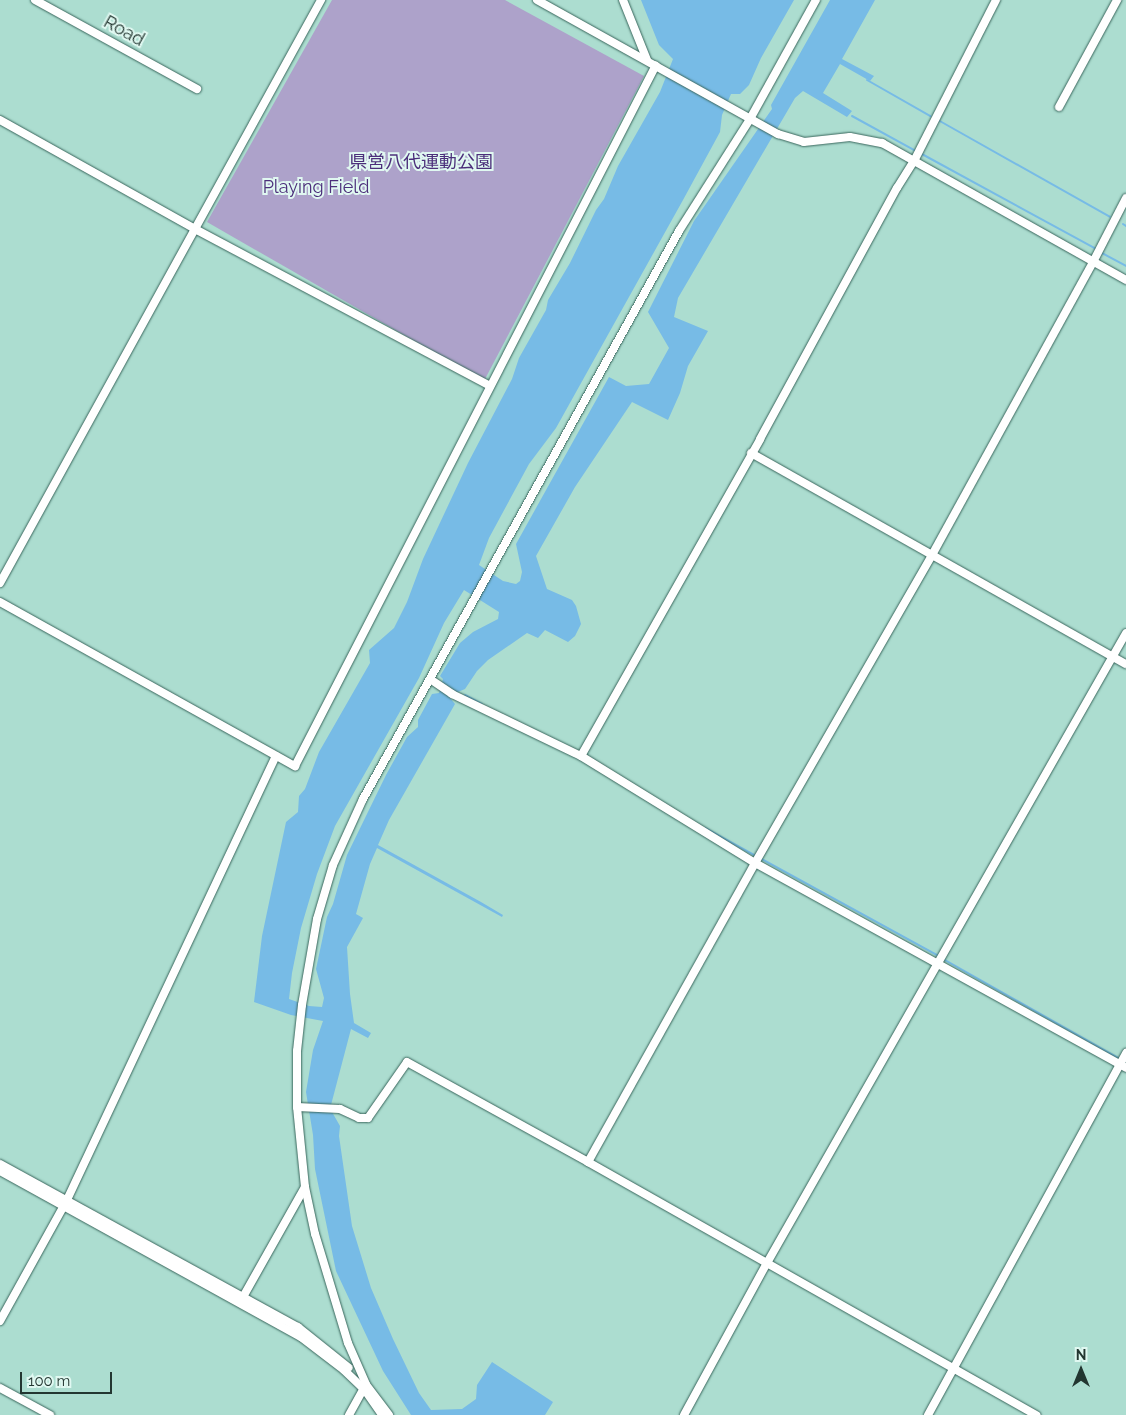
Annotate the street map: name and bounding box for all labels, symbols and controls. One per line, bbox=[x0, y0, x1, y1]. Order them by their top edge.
street label: Road bbox=[100, 11, 148, 51]
park label: 県営八代運動公園 bbox=[349, 151, 493, 173]
park label: Playing Field bbox=[263, 176, 369, 198]
north arrow bbox=[1056, 1345, 1106, 1395]
text: N bbox=[1076, 1347, 1086, 1363]
scale bar bbox=[22, 1362, 115, 1394]
text: 100 m bbox=[28, 1372, 70, 1390]

